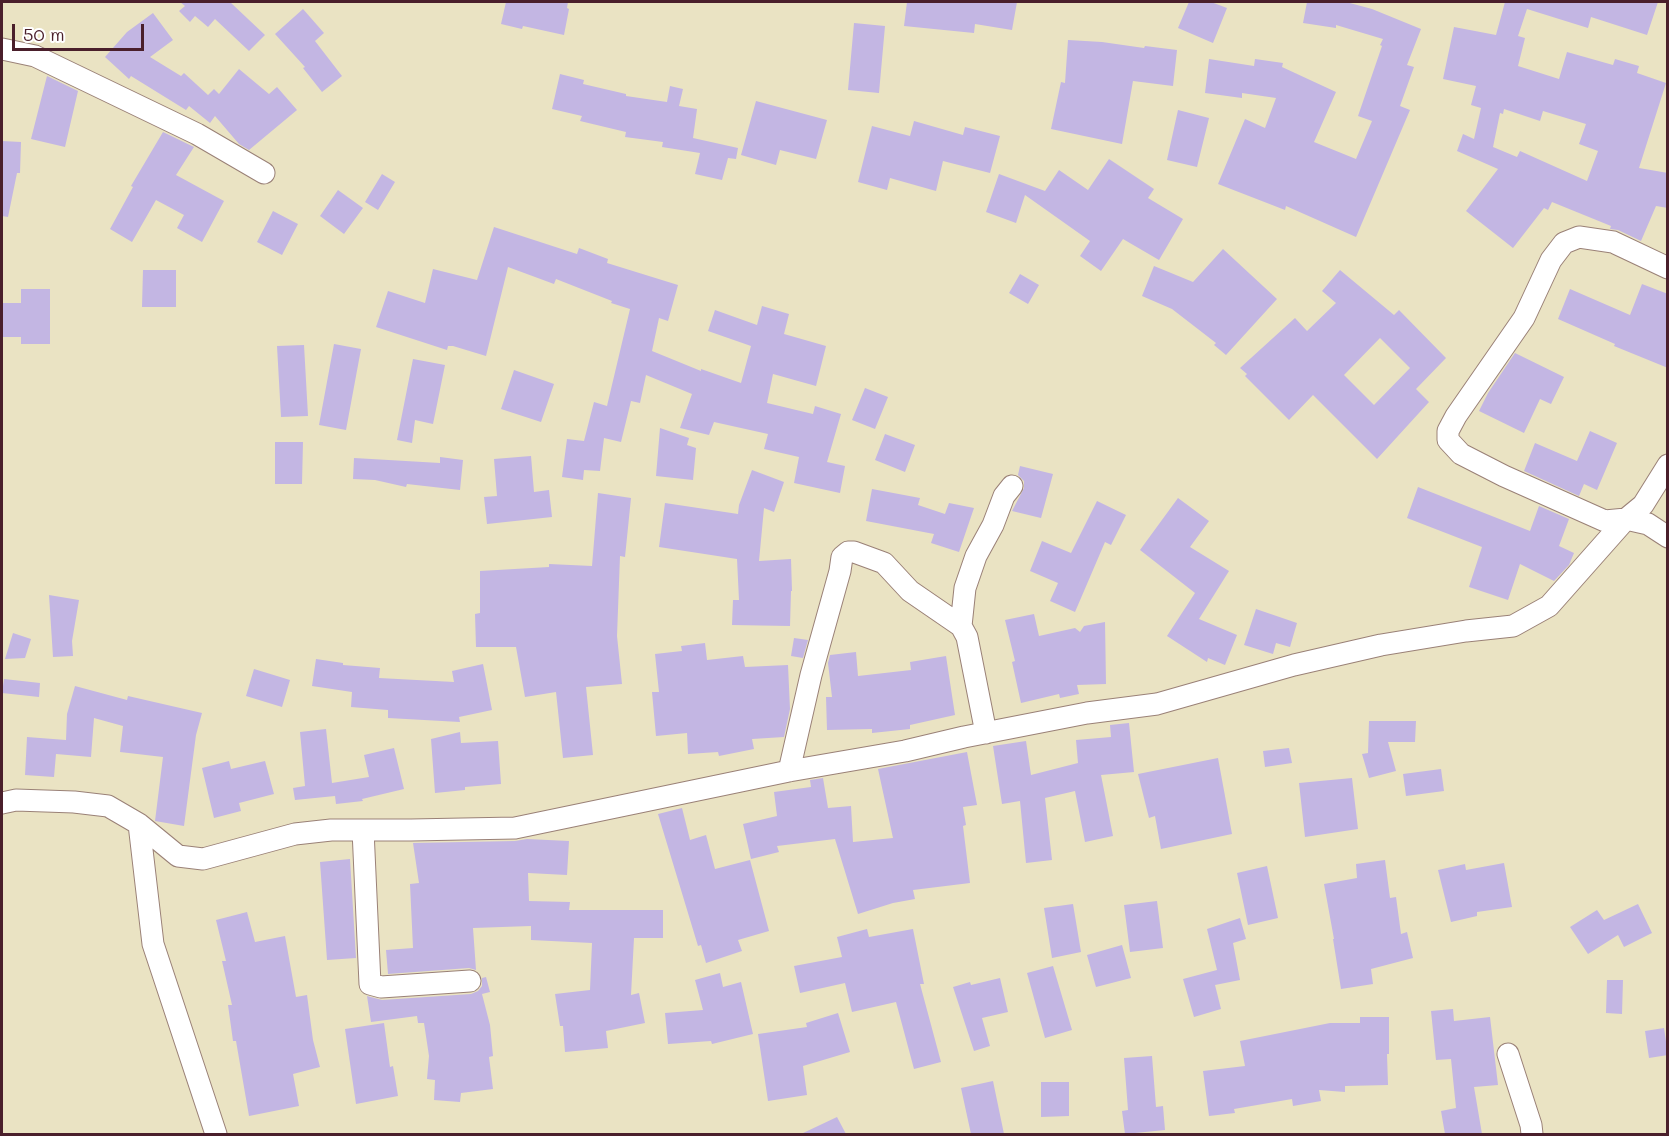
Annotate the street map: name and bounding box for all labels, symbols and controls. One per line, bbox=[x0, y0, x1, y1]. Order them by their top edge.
scale bar bbox=[15, 12, 147, 50]
text: 50 m bbox=[23, 22, 65, 46]

